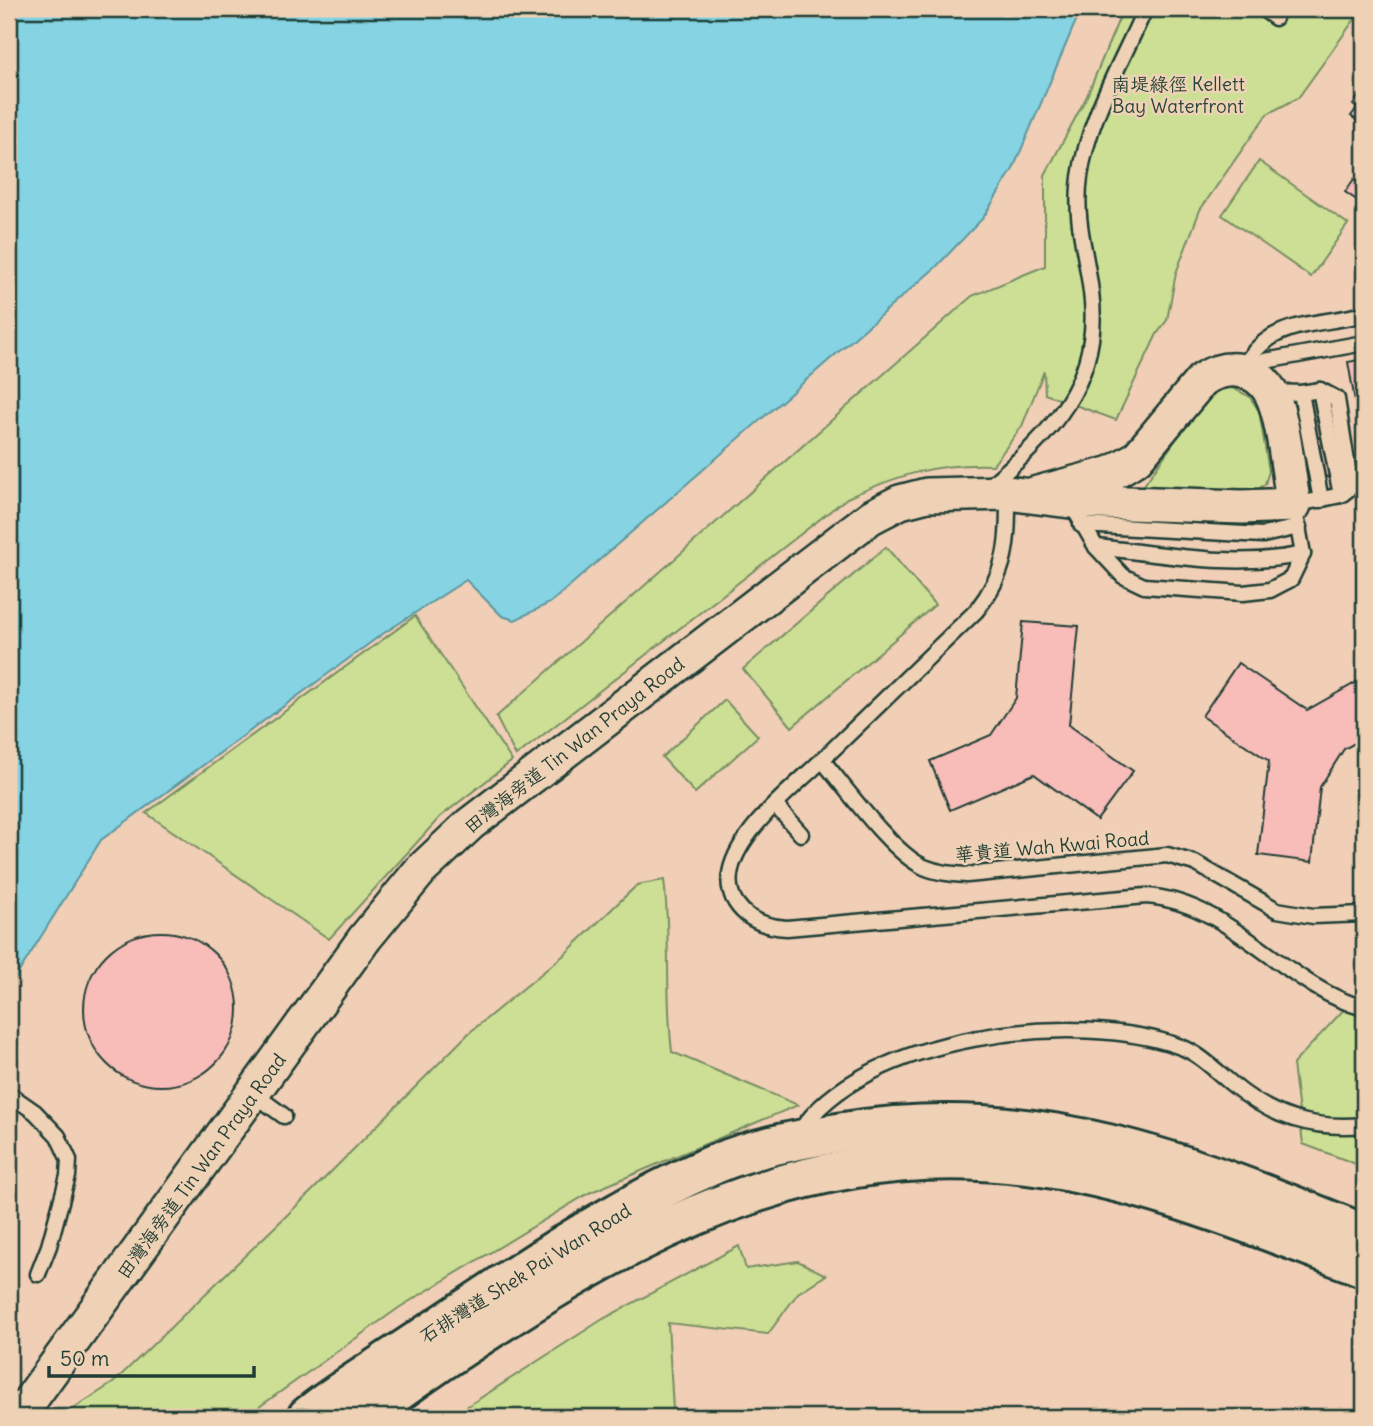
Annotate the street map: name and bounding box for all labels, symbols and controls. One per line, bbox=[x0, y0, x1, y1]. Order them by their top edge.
park label: 南堤綠徑 Kellett Bay Waterfront bbox=[1111, 72, 1245, 118]
street label: 田灣海旁道 Tin Wan Praya Road bbox=[459, 652, 689, 838]
street label: 華貴道 Wah Kwai Road bbox=[954, 826, 1150, 866]
street label: 田灣海旁道 Tin Wan Praya Road bbox=[111, 1049, 291, 1283]
street label: 石排灣道 Shek Pai Wan Road bbox=[415, 1198, 635, 1348]
scale bar bbox=[49, 1335, 254, 1379]
text: 50 m bbox=[60, 1345, 109, 1372]

